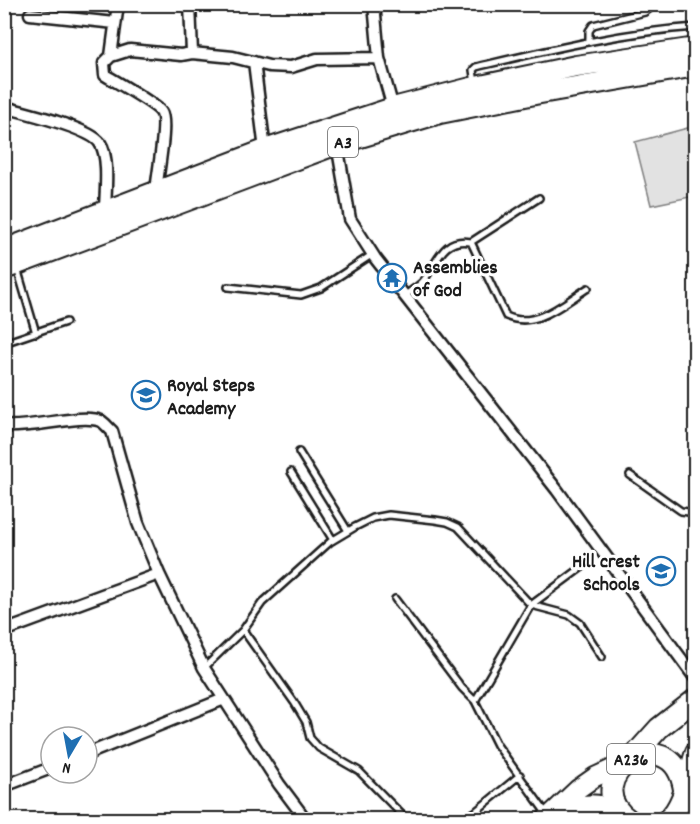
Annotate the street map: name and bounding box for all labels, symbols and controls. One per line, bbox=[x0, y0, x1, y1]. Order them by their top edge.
road number: A3 bbox=[328, 127, 358, 157]
place label: Assemblies of God bbox=[413, 255, 498, 306]
temple icon: Assemblies of God bbox=[376, 262, 408, 294]
place label: Royal Steps Academy bbox=[167, 373, 255, 424]
school or university icon: Royal Steps Academy bbox=[130, 379, 162, 411]
place label: Hill crest Schools bbox=[572, 549, 641, 600]
school or university icon: Hill crest Schools bbox=[645, 555, 677, 587]
north arrow bbox=[39, 725, 99, 785]
road number: A236 bbox=[607, 744, 655, 774]
text: N bbox=[61, 755, 73, 779]

